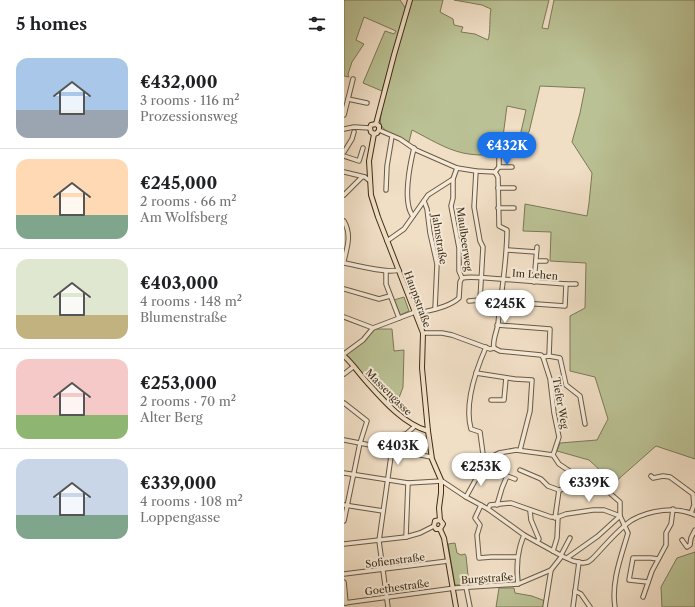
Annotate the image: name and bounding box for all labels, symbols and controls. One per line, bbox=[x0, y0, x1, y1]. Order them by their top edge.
icon: filters bbox=[306, 13, 328, 35]
text: 5 homes bbox=[16, 14, 87, 34]
text: €432,000 bbox=[140, 72, 217, 92]
icon: home bbox=[48, 74, 96, 122]
text: 3 rooms · 116 m² bbox=[140, 92, 240, 108]
text: Prozessionsweg bbox=[140, 108, 237, 124]
pin: €432K bbox=[479, 132, 535, 166]
text: €432K bbox=[486, 137, 528, 153]
text: €245,000 bbox=[140, 173, 217, 193]
icon: home bbox=[48, 175, 96, 223]
text: 2 rooms · 66 m² bbox=[140, 193, 237, 209]
street label: Maulbeerweg bbox=[454, 206, 476, 273]
text: Am Wolfsberg bbox=[140, 209, 227, 225]
street label: Jahnstraße bbox=[429, 211, 450, 266]
street label: Im Lehen bbox=[512, 266, 559, 283]
street label: Hauptstraße bbox=[401, 269, 434, 330]
text: €403,000 bbox=[140, 273, 218, 293]
icon: home bbox=[48, 275, 96, 323]
pin: €245K bbox=[477, 290, 533, 324]
text: 4 rooms · 148 m² bbox=[140, 293, 242, 309]
text: €245K bbox=[484, 295, 526, 311]
text: Blumenstraße bbox=[140, 309, 227, 325]
street label: Massengasse bbox=[363, 366, 415, 419]
text: €253,000 bbox=[140, 373, 217, 393]
icon: home bbox=[48, 375, 96, 423]
street label: Tiefer Weg bbox=[550, 376, 572, 431]
text: 2 rooms · 70 m² bbox=[140, 393, 236, 409]
text: Alter Berg bbox=[140, 409, 203, 425]
pin: €403K bbox=[370, 432, 426, 466]
text: €403K bbox=[377, 437, 419, 453]
pin: €253K bbox=[453, 453, 509, 487]
text: €253K bbox=[461, 458, 501, 474]
pin: €339K bbox=[561, 469, 617, 503]
text: €339,000 bbox=[140, 473, 216, 493]
text: €339K bbox=[568, 474, 610, 490]
icon: home bbox=[48, 475, 96, 523]
text: 4 rooms · 108 m² bbox=[140, 493, 243, 509]
text: Loppengasse bbox=[140, 509, 220, 525]
street label: Sofienstraße bbox=[364, 550, 426, 571]
street label: Burgstraße bbox=[460, 570, 514, 587]
street label: Goethestraße bbox=[364, 576, 431, 598]

